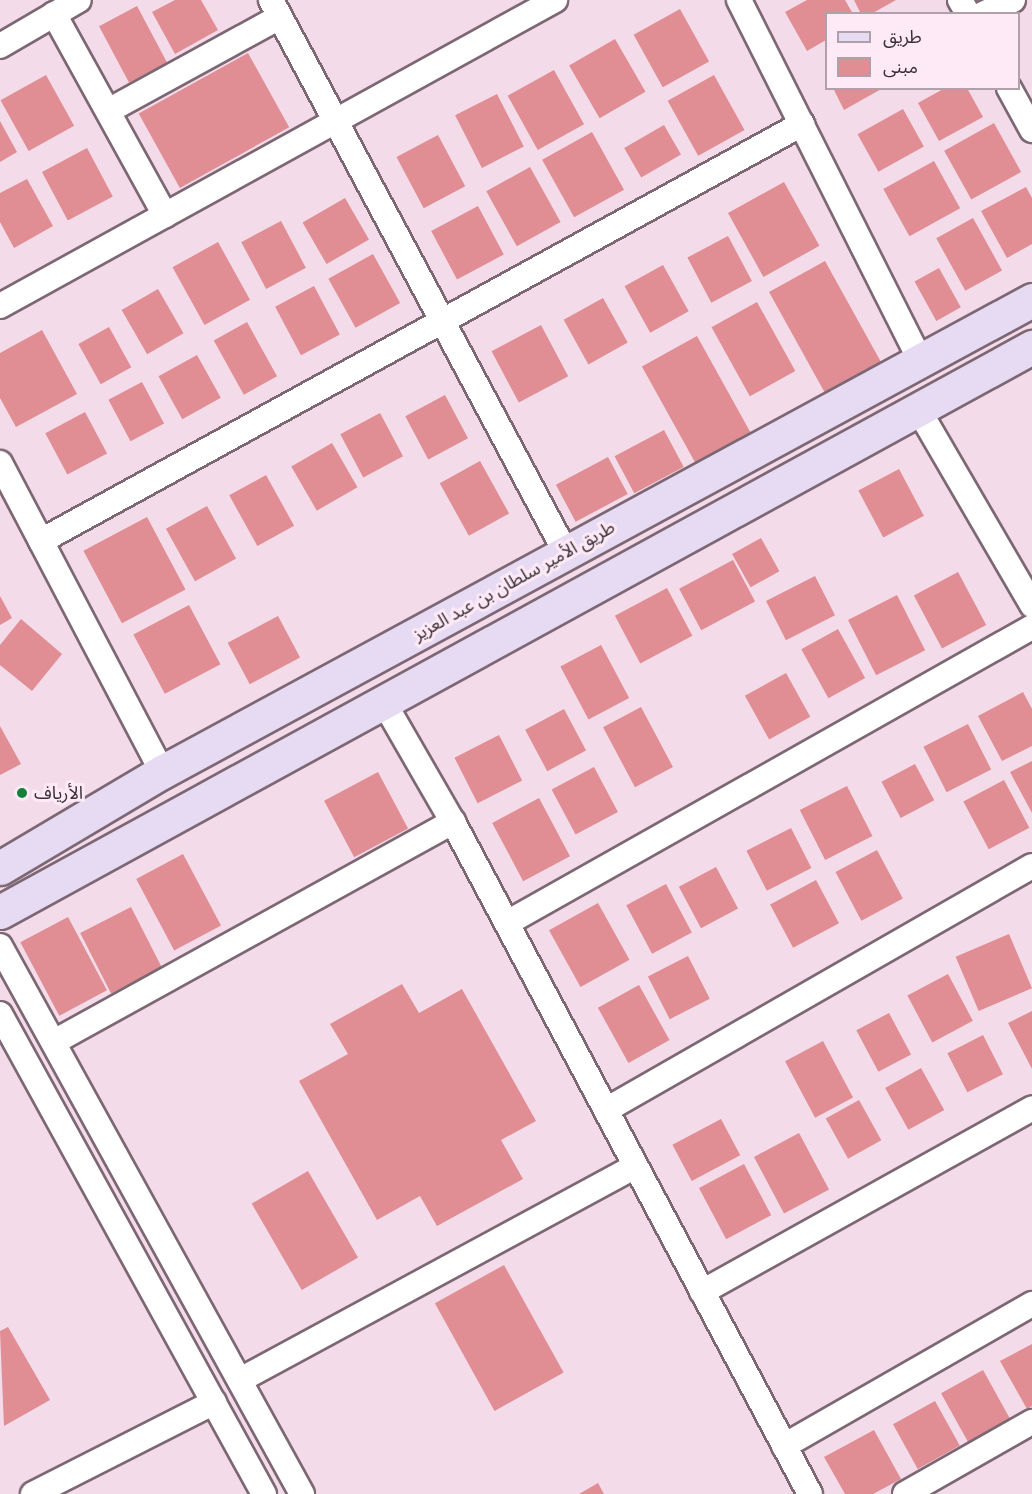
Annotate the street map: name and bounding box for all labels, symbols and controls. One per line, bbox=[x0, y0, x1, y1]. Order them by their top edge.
legend bbox=[825, 12, 1020, 90]
text: طريق bbox=[883, 24, 922, 49]
text: مبنى bbox=[883, 54, 918, 79]
street label: طريق الأمير سلطان بن عبد العزيز bbox=[409, 516, 619, 646]
place label: الأرياف bbox=[34, 782, 83, 804]
marker: الأرياف bbox=[15, 786, 29, 800]

